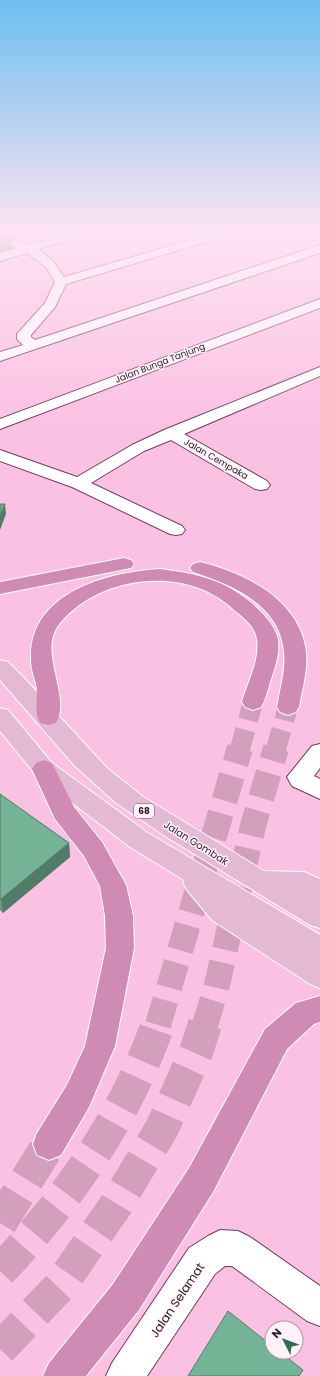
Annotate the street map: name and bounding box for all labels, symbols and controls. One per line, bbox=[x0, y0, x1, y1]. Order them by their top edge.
street label: Jalan Bunga Tanjung bbox=[113, 340, 207, 386]
street label: Jalan Cempaka bbox=[182, 436, 250, 482]
road number: 68 bbox=[134, 804, 154, 818]
street label: Jalan Gombak bbox=[161, 817, 232, 869]
street label: Jalan Selamat bbox=[146, 1259, 208, 1341]
north arrow bbox=[264, 1320, 304, 1360]
text: N bbox=[268, 1325, 285, 1342]

